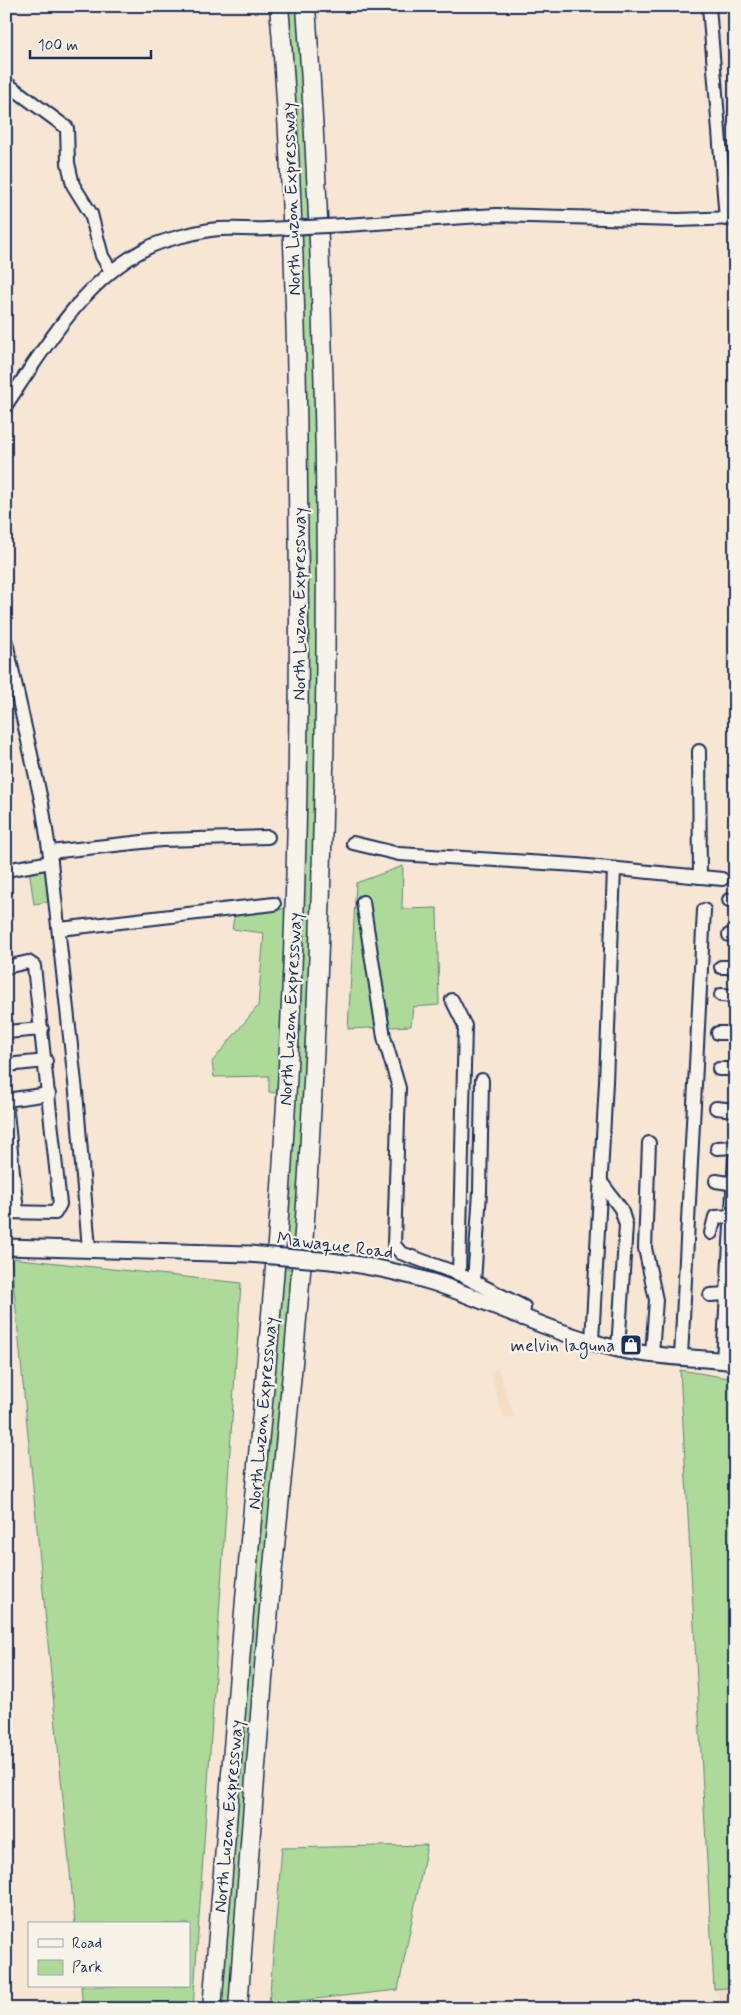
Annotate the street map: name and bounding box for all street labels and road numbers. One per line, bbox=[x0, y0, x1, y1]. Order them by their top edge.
street label: North Luzon Expressway bbox=[277, 102, 307, 296]
street label: North Luzon Expressway bbox=[288, 507, 312, 701]
street label: North Luzon Expressway bbox=[274, 912, 308, 1106]
street label: Mawaque Road bbox=[275, 1227, 394, 1265]
street label: North Luzon Expressway bbox=[243, 1316, 283, 1511]
street label: North Luzon Expressway bbox=[209, 1719, 249, 1914]

